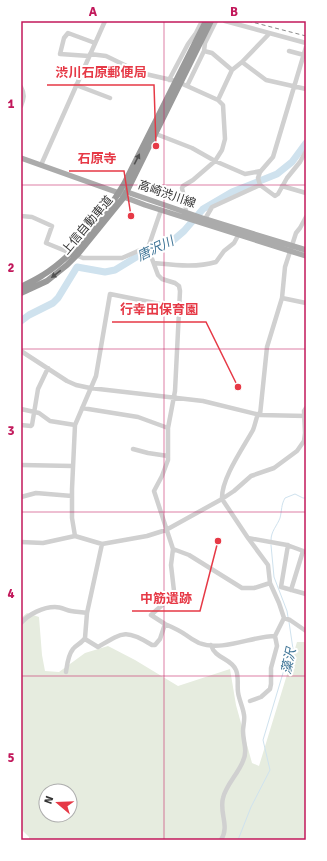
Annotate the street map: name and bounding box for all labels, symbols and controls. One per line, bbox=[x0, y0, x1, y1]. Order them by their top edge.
text: A bbox=[89, 4, 98, 20]
text: B bbox=[230, 4, 238, 20]
callout: 渋川石原郵便局 bbox=[47, 60, 154, 85]
text: 渋川石原郵便局 bbox=[55, 65, 147, 81]
text: 1 bbox=[7, 96, 15, 112]
callout: 石原寺 bbox=[69, 146, 124, 171]
text: 石原寺 bbox=[77, 151, 117, 167]
one-way arrow bbox=[134, 153, 140, 165]
street label: 高崎渋川線 bbox=[136, 178, 198, 211]
street label: 上信自動車道 bbox=[58, 193, 116, 258]
water label: 唐沢川 bbox=[134, 232, 178, 265]
text: 2 bbox=[7, 260, 15, 276]
one-way arrow bbox=[50, 270, 61, 278]
callout: 行幸田保育園 bbox=[112, 297, 206, 322]
text: 行幸田保育園 bbox=[120, 302, 198, 318]
text: 3 bbox=[7, 423, 15, 439]
text: 4 bbox=[7, 586, 15, 602]
callout: 中筋遺跡 bbox=[132, 586, 200, 611]
text: 中筋遺跡 bbox=[140, 591, 192, 607]
water label: 藻沢 bbox=[278, 645, 300, 676]
text: 5 bbox=[7, 750, 15, 766]
north arrow bbox=[38, 783, 78, 823]
text: N bbox=[42, 794, 56, 806]

